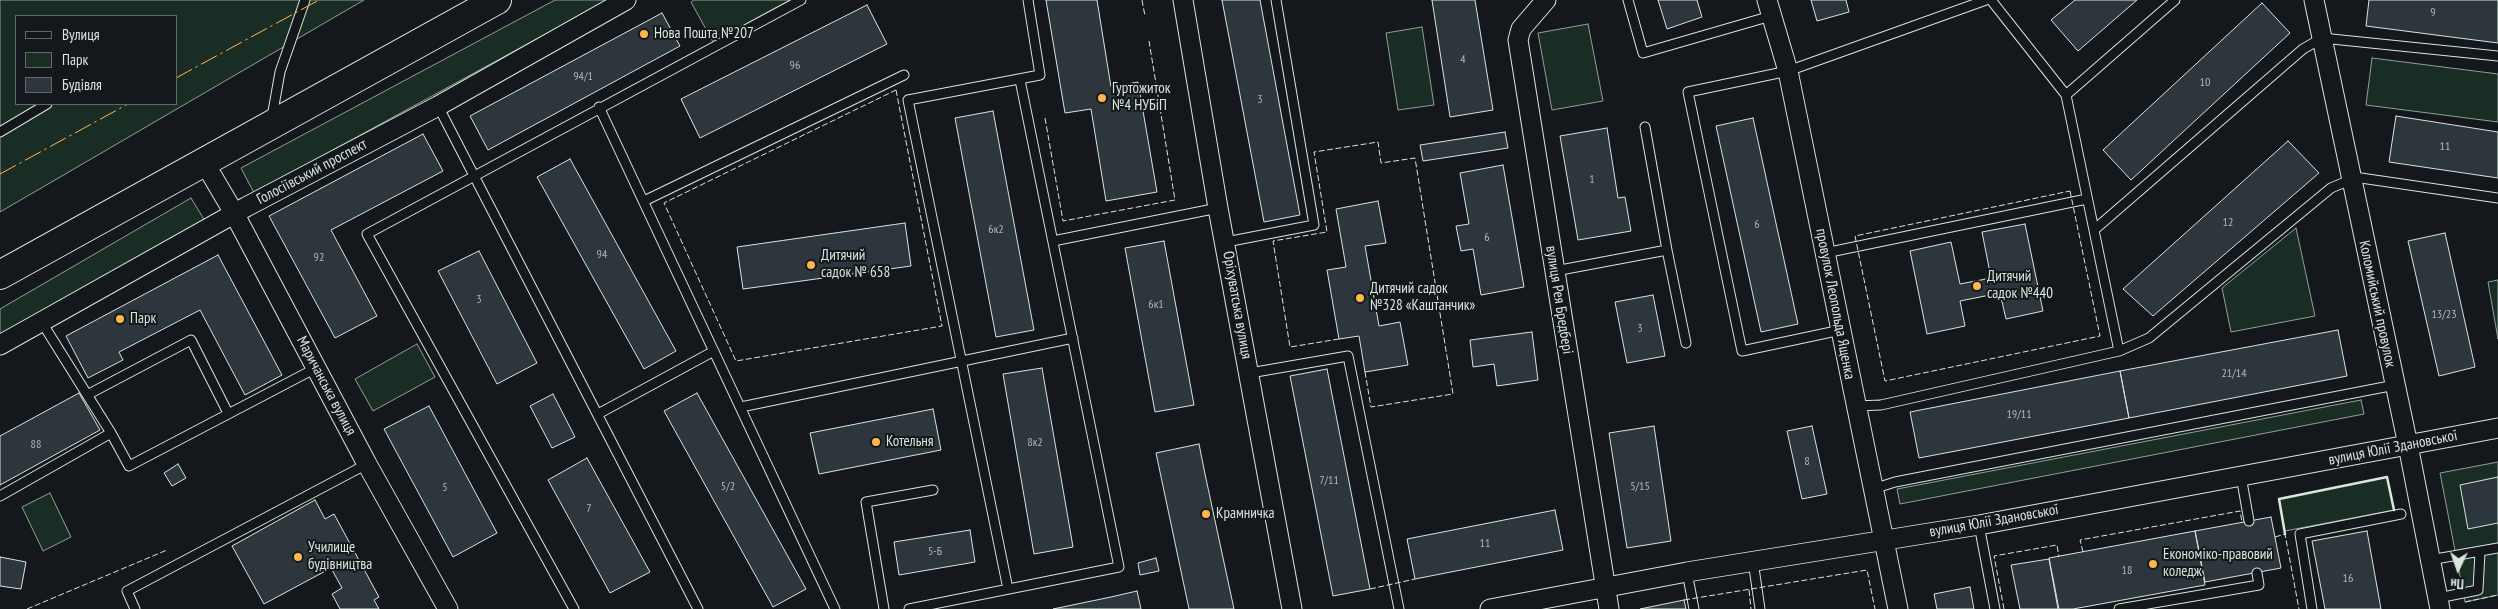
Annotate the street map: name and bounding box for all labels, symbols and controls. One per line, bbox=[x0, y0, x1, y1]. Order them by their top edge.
house number: 9 bbox=[2430, 6, 2436, 20]
legend bbox=[15, 15, 178, 105]
text: Вулиця bbox=[62, 25, 100, 44]
place label: Нова Пошта №207 bbox=[654, 25, 754, 43]
marker: Нова Пошта №207 bbox=[638, 28, 650, 40]
text: Парк bbox=[62, 50, 88, 69]
house number: 4 bbox=[1460, 53, 1466, 67]
house number: 96 bbox=[790, 59, 800, 73]
house number: 94/1 bbox=[573, 70, 593, 84]
text: Будівля bbox=[62, 75, 102, 94]
house number: 10 bbox=[2200, 76, 2210, 90]
place label: Гуртожиток №4 НУБіП bbox=[1112, 80, 1171, 115]
marker: Гуртожиток №4 НУБіП bbox=[1096, 92, 1108, 104]
house number: 3 bbox=[1257, 93, 1263, 107]
street label: Голосіївський проспект bbox=[254, 135, 370, 209]
house number: 11 bbox=[2440, 140, 2450, 154]
house number: 1 bbox=[1589, 173, 1595, 187]
house number: 12 bbox=[2223, 216, 2233, 230]
house number: 6 bbox=[1754, 218, 1760, 232]
house number: 6к2 bbox=[988, 223, 1004, 237]
street label: провулок Леопольда Ященка bbox=[1812, 227, 1858, 381]
house number: 6 bbox=[1484, 231, 1490, 245]
street label: Коломийський провулок bbox=[2355, 239, 2399, 369]
street label: вулиця Рея Бредбері bbox=[1542, 245, 1576, 355]
place label: Дитячий садок № 658 bbox=[821, 247, 890, 282]
house number: 94 bbox=[597, 248, 607, 262]
street label: Оріхуватська вулиця bbox=[1219, 250, 1255, 360]
house number: 92 bbox=[314, 251, 324, 265]
marker: Дитячий садок № 658 bbox=[805, 259, 817, 271]
place label: Дитячий садок №440 bbox=[1987, 268, 2053, 303]
place label: Дитячий садок №328 «Каштанчик» bbox=[1370, 280, 1475, 315]
marker: Дитячий садок №440 bbox=[1971, 280, 1983, 292]
marker: Дитячий садок №328 «Каштанчик» bbox=[1354, 292, 1366, 304]
house number: 3 bbox=[476, 293, 482, 307]
house number: 6к1 bbox=[1148, 298, 1164, 312]
house number: 13/23 bbox=[2431, 308, 2457, 322]
place label: Парк bbox=[130, 310, 156, 328]
marker: Парк bbox=[114, 313, 126, 325]
house number: 3 bbox=[1637, 322, 1643, 336]
street label: Маричанська вулиця bbox=[292, 333, 360, 439]
house number: 21/14 bbox=[2221, 367, 2247, 381]
house number: 19/11 bbox=[2006, 408, 2032, 422]
street label: вулиця Юлії Здановської bbox=[2327, 427, 2459, 469]
place label: Котельня bbox=[886, 433, 934, 451]
marker: Котельня bbox=[870, 436, 882, 448]
house number: 8к2 bbox=[1027, 436, 1043, 450]
house number: 88 bbox=[31, 438, 41, 452]
house number: 8 bbox=[1804, 455, 1810, 469]
house number: 7/11 bbox=[1319, 474, 1339, 488]
house number: 5/2 bbox=[721, 480, 735, 494]
house number: 5/15 bbox=[1630, 480, 1650, 494]
house number: 5 bbox=[442, 481, 448, 495]
street label: вулиця Юлії Здановської bbox=[1928, 501, 2060, 541]
house number: 7 bbox=[586, 502, 592, 516]
place label: Крамничка bbox=[1216, 505, 1275, 523]
marker: Крамничка bbox=[1200, 508, 1212, 520]
house number: 11 bbox=[1480, 537, 1490, 551]
place label: Училище будівництва bbox=[308, 539, 372, 574]
north arrow bbox=[2433, 544, 2483, 594]
house number: 5-Б bbox=[928, 545, 942, 559]
place label: Економіко-правовий коледж bbox=[2163, 546, 2273, 581]
marker: Училище будівництва bbox=[292, 551, 304, 563]
marker: Економіко-правовий коледж bbox=[2147, 558, 2159, 570]
house number: 18 bbox=[2122, 564, 2132, 578]
house number: 16 bbox=[2343, 572, 2353, 586]
text: Пн bbox=[2450, 575, 2464, 593]

